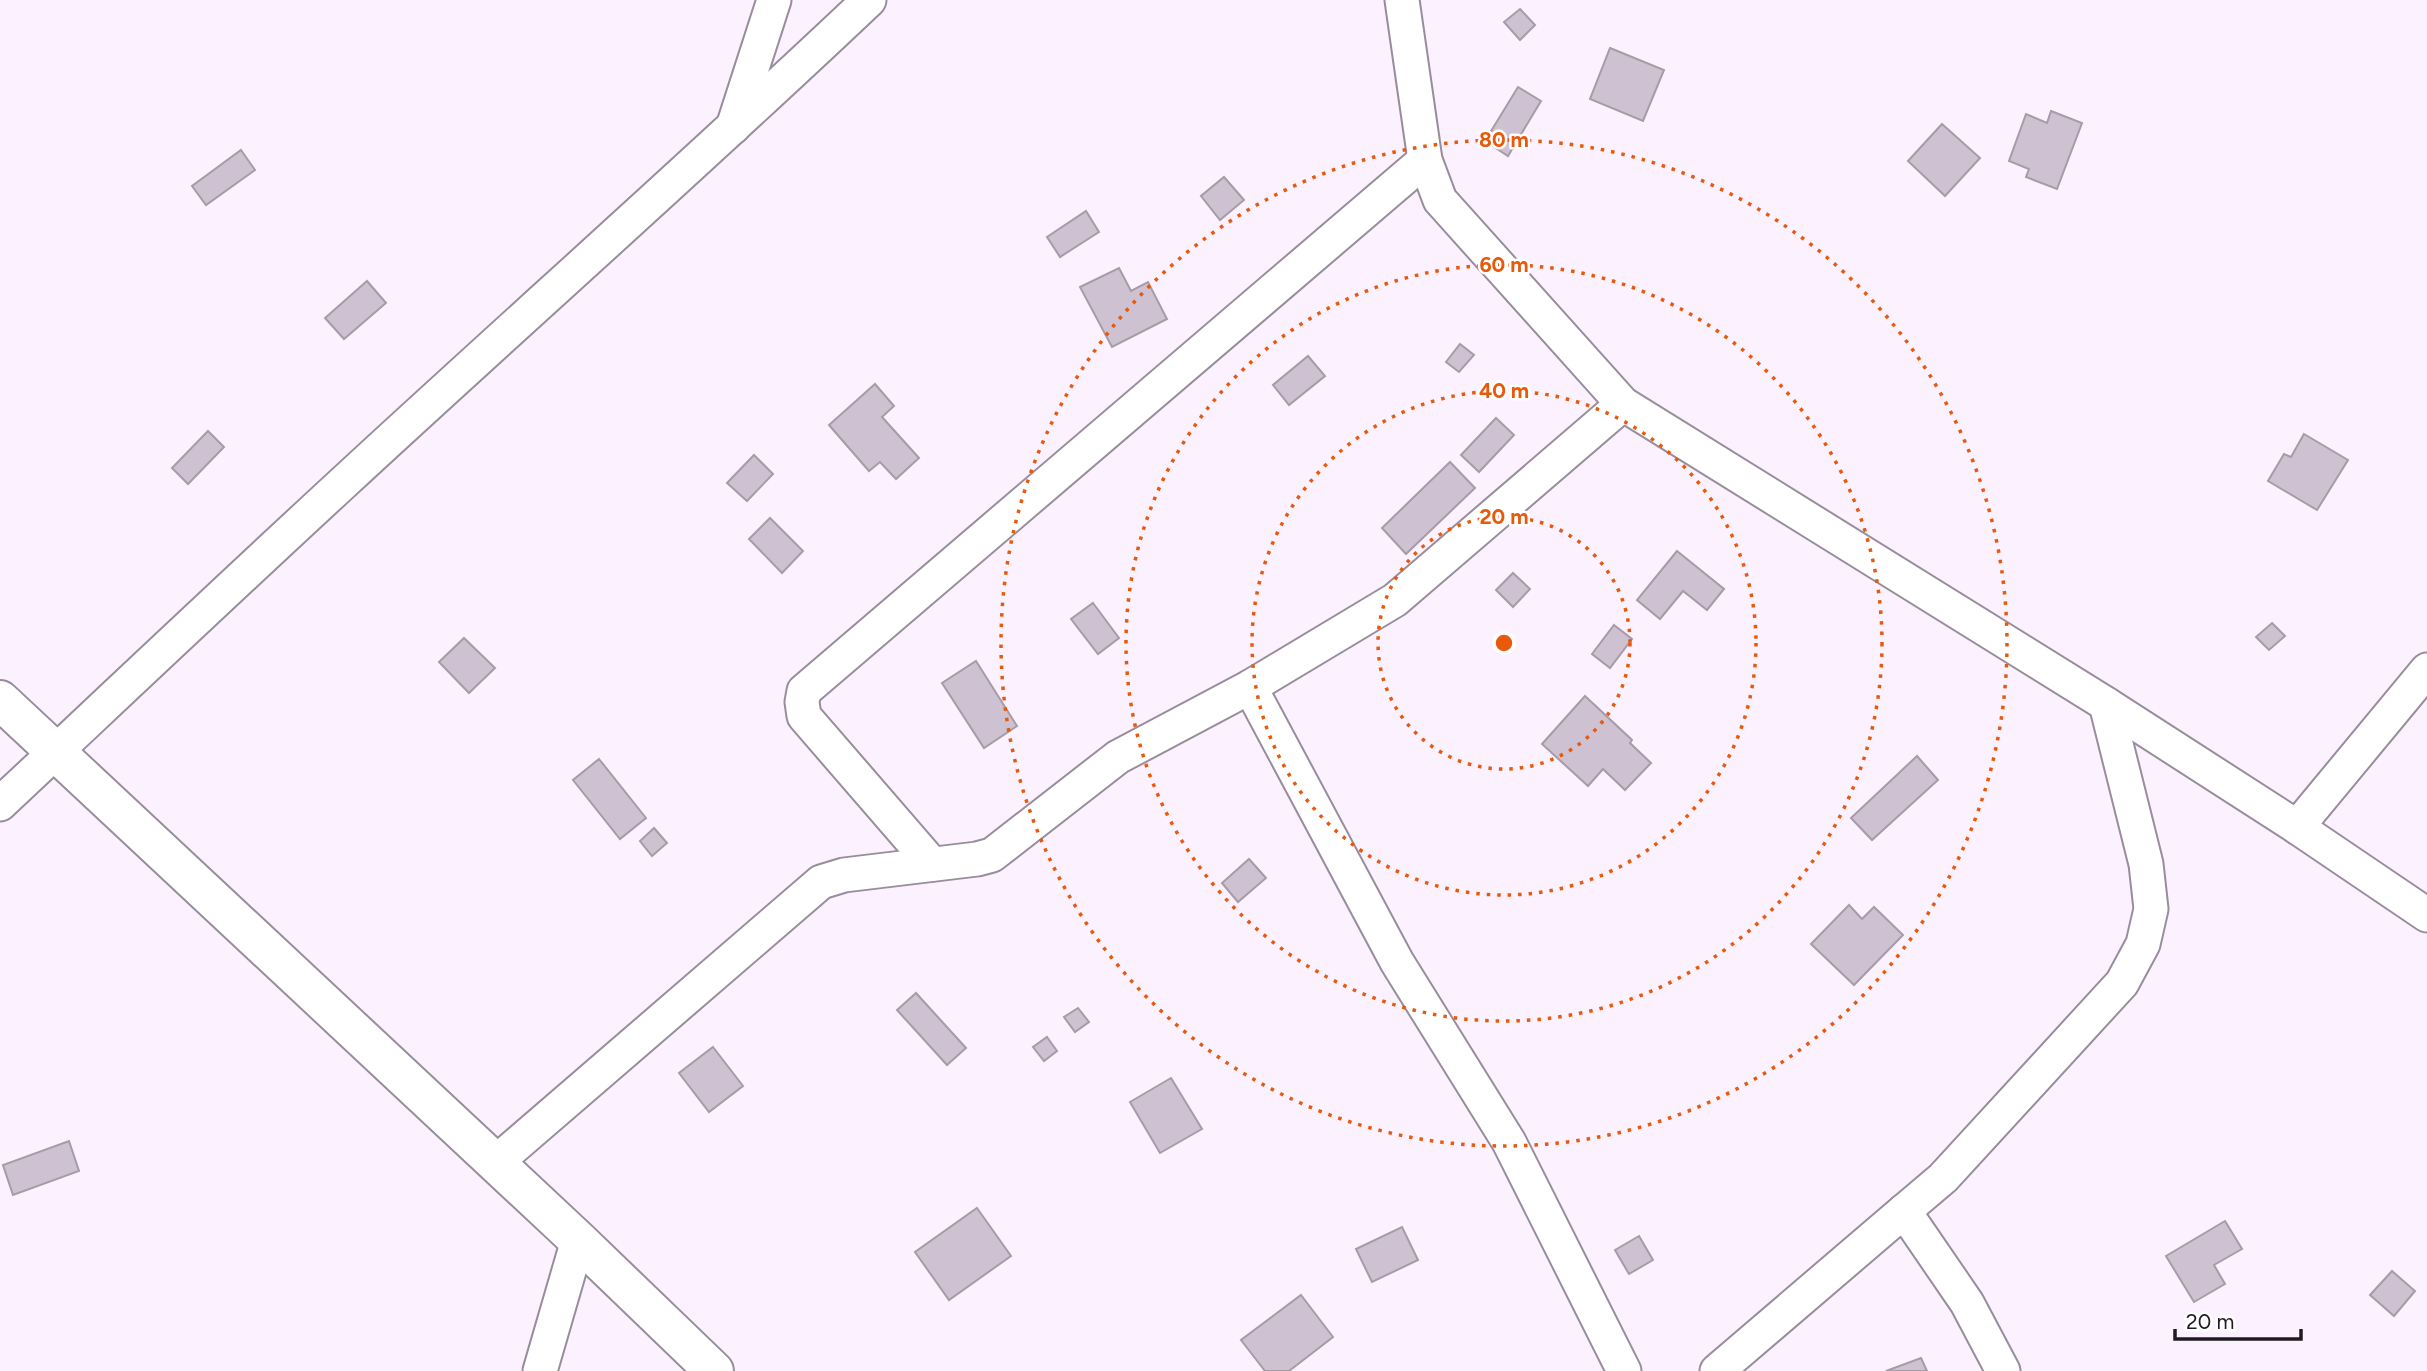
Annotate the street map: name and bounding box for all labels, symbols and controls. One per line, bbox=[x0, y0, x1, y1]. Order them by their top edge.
text: 80 m bbox=[1479, 127, 1529, 152]
text: 60 m bbox=[1479, 252, 1529, 277]
text: 40 m bbox=[1479, 378, 1529, 403]
text: 20 m bbox=[1479, 504, 1529, 529]
centre of rings bbox=[1492, 631, 1516, 655]
scale bar bbox=[2175, 1298, 2301, 1342]
text: 20 m bbox=[2186, 1309, 2234, 1334]

